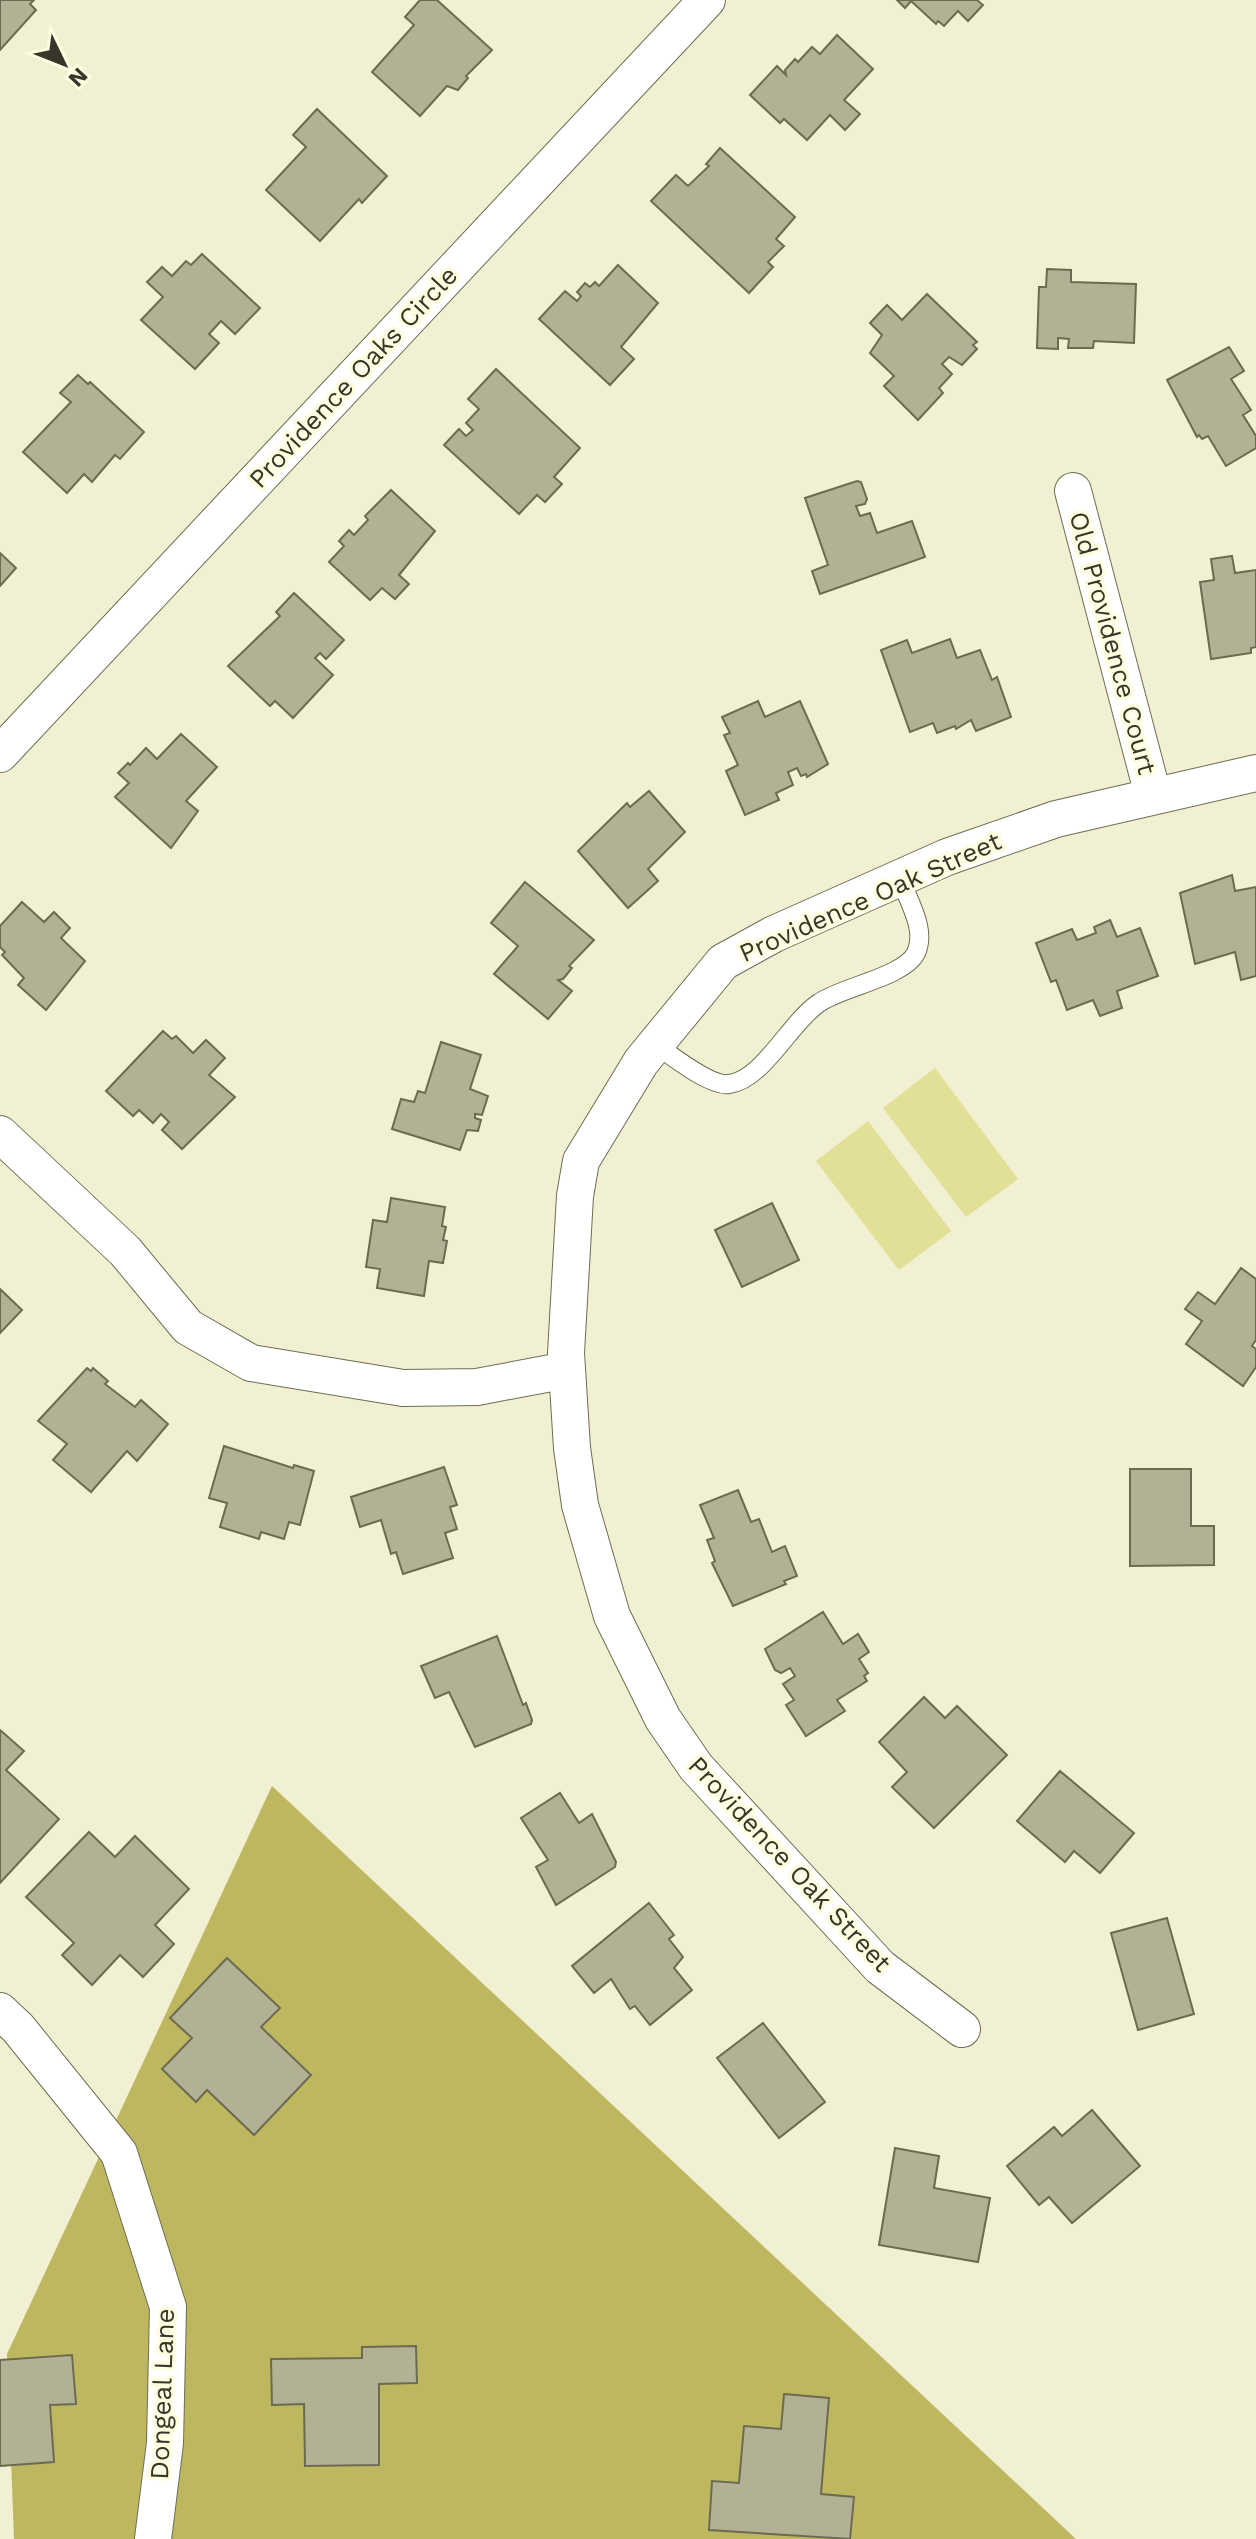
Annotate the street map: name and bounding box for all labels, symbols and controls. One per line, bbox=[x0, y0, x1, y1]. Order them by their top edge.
north arrow bbox=[24, 24, 104, 104]
text: N bbox=[64, 63, 93, 92]
street label: Providence Oaks Circle bbox=[243, 260, 463, 494]
street label: Old Providence Court bbox=[1063, 508, 1163, 778]
street label: Providence Oak Street bbox=[734, 826, 1006, 968]
street label: Providence Oak Street bbox=[682, 1750, 898, 1978]
street label: Dongeal Lane bbox=[144, 2308, 180, 2480]

